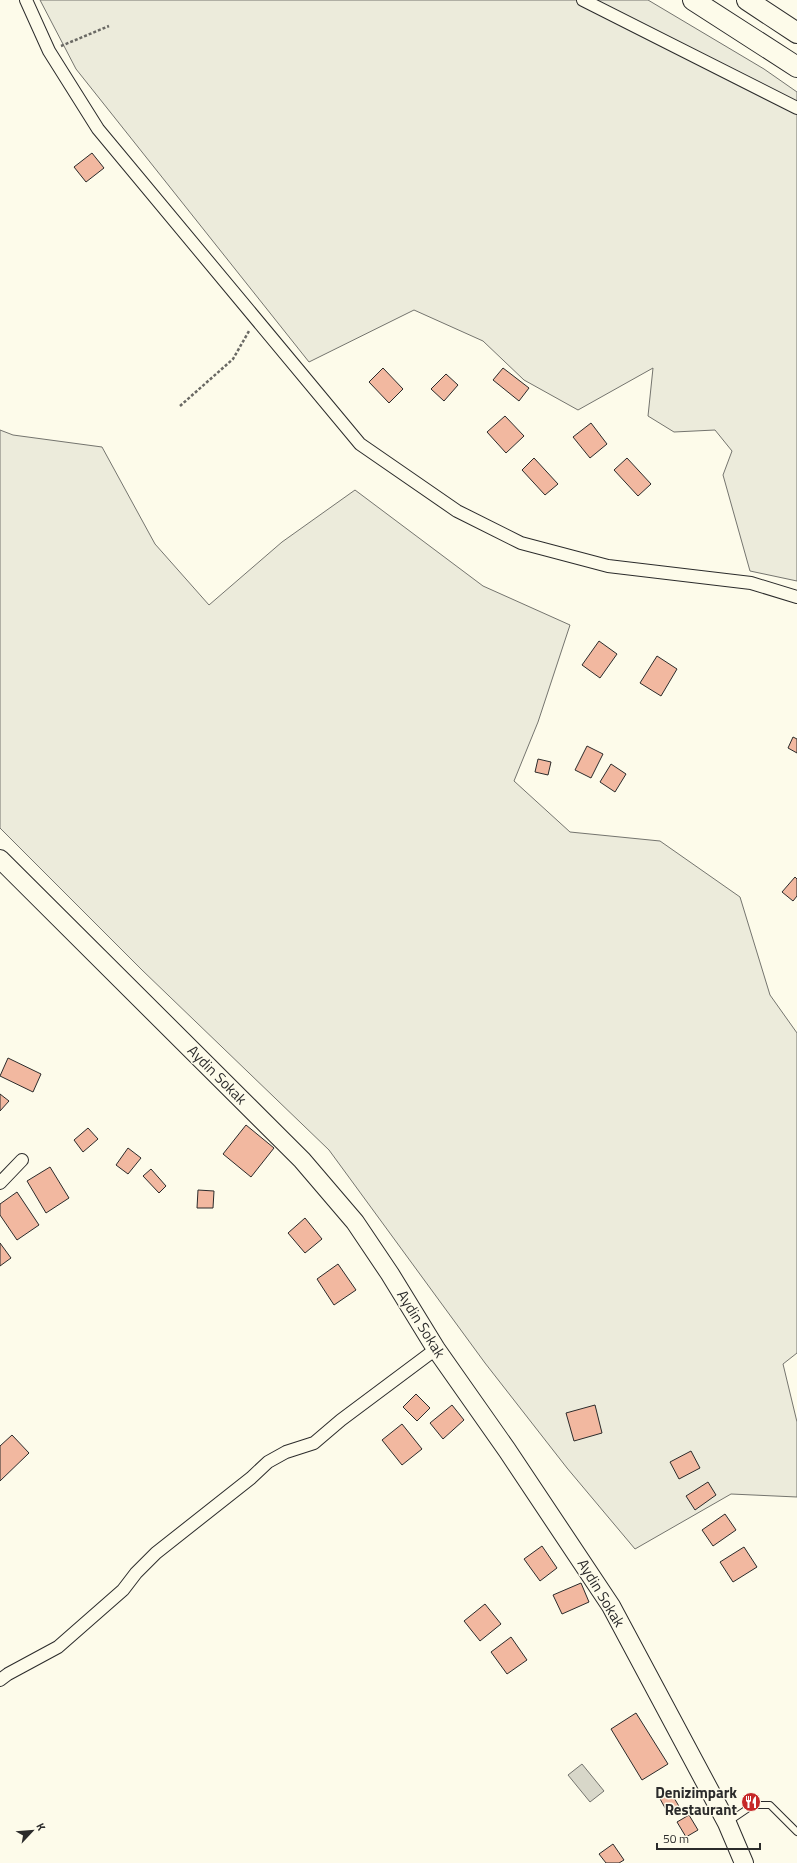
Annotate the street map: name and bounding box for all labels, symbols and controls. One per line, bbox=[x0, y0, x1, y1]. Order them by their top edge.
street label: Aydin Sokak bbox=[182, 1040, 252, 1110]
street label: Aydin Sokak bbox=[391, 1285, 451, 1362]
street label: Aydin Sokak bbox=[572, 1554, 631, 1631]
place label: Denizimpark Restaurant bbox=[655, 1781, 738, 1821]
restaurant icon: Denizimpark Restaurant bbox=[740, 1791, 762, 1813]
north arrow bbox=[12, 1811, 52, 1851]
text: K bbox=[32, 1820, 50, 1833]
scale bar bbox=[657, 1825, 760, 1851]
text: 50 m bbox=[663, 1829, 689, 1848]

